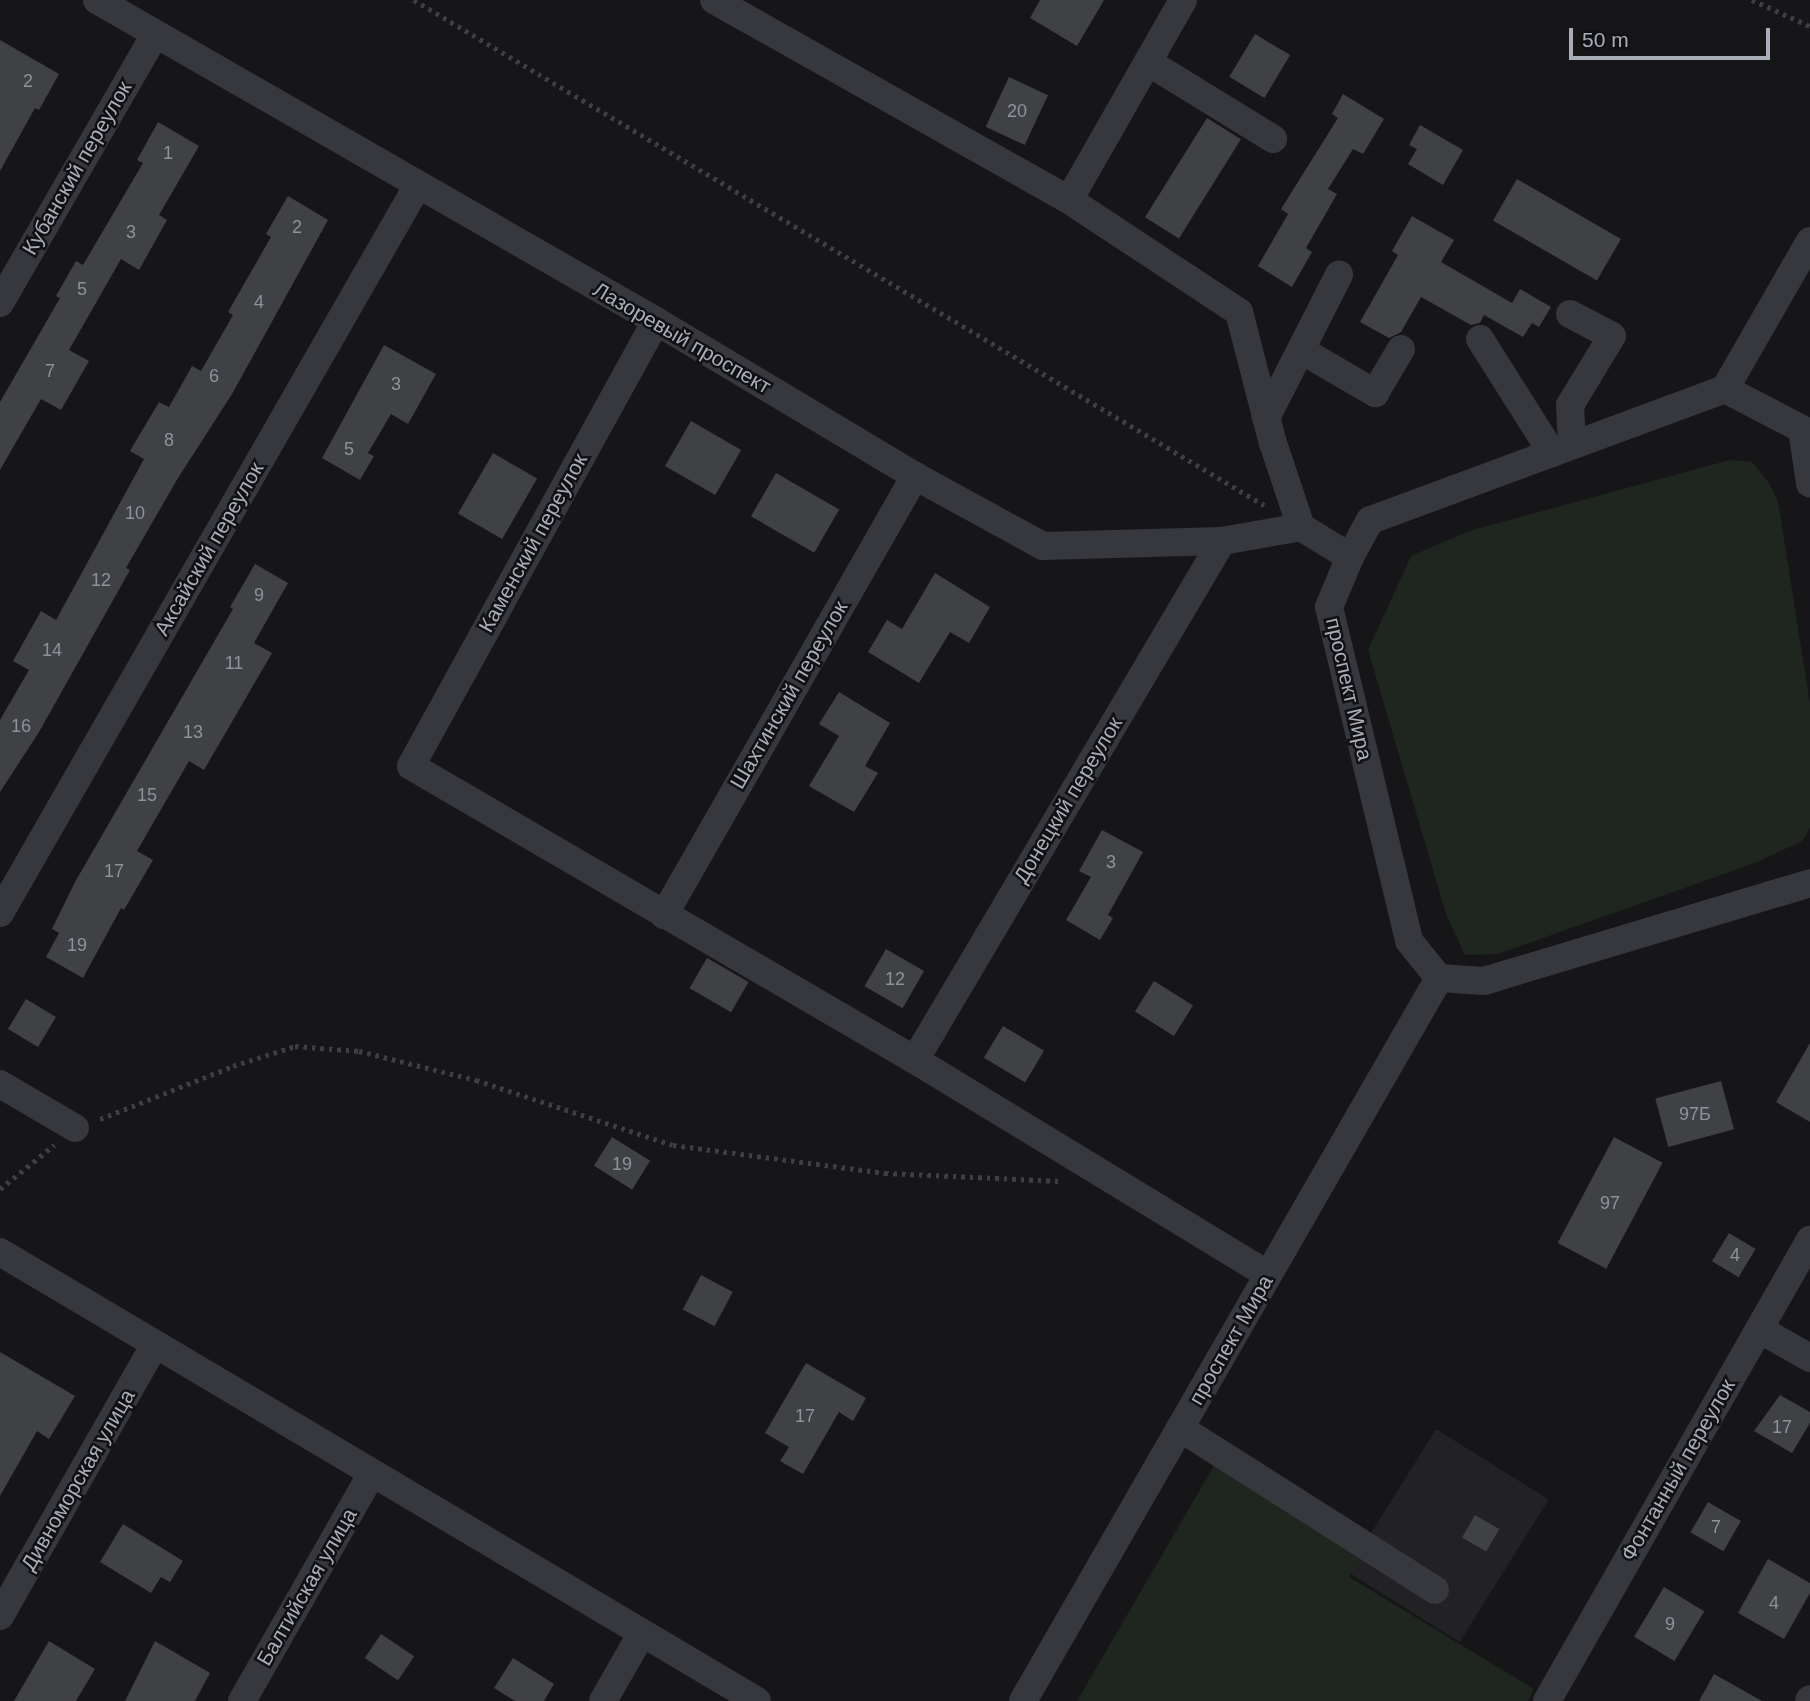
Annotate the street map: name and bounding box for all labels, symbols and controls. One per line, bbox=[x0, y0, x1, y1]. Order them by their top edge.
scale bar bbox=[1572, 14, 1773, 58]
text: 50 m bbox=[1582, 28, 1629, 51]
house number: 2 bbox=[23, 70, 33, 92]
street label: Кубанский переулок bbox=[17, 77, 137, 259]
house number: 20 bbox=[1007, 100, 1027, 122]
house number: 1 bbox=[163, 142, 173, 164]
house number: 2 bbox=[292, 216, 302, 238]
house number: 3 bbox=[126, 221, 136, 243]
street label: Лазоревый проспект bbox=[589, 277, 775, 399]
house number: 5 bbox=[77, 278, 87, 300]
house number: 4 bbox=[254, 291, 264, 313]
house number: 7 bbox=[45, 360, 55, 382]
house number: 6 bbox=[209, 365, 219, 387]
house number: 3 bbox=[391, 373, 401, 395]
house number: 8 bbox=[164, 429, 174, 451]
house number: 5 bbox=[344, 438, 354, 460]
street label: Каменский переулок bbox=[473, 449, 593, 637]
street label: Аксайский переулок bbox=[149, 458, 269, 640]
house number: 10 bbox=[125, 502, 145, 524]
house number: 12 bbox=[91, 569, 111, 591]
house number: 9 bbox=[254, 584, 264, 606]
street label: Шахтинский переулок bbox=[725, 597, 853, 793]
street label: проспект Мира bbox=[1320, 615, 1378, 763]
house number: 14 bbox=[42, 639, 62, 661]
house number: 11 bbox=[225, 652, 243, 674]
street label: Донецкий переулок bbox=[1008, 712, 1128, 888]
house number: 16 bbox=[11, 715, 31, 737]
house number: 13 bbox=[183, 721, 203, 743]
house number: 15 bbox=[137, 784, 157, 806]
house number: 3 bbox=[1106, 851, 1116, 873]
house number: 17 bbox=[104, 860, 124, 882]
house number: 19 bbox=[67, 934, 87, 956]
house number: 12 bbox=[885, 968, 905, 990]
house number: 97Б bbox=[1679, 1103, 1711, 1125]
house number: 19 bbox=[612, 1153, 632, 1175]
house number: 97 bbox=[1600, 1192, 1620, 1214]
house number: 4 bbox=[1730, 1244, 1740, 1266]
street label: проспект Мира bbox=[1184, 1271, 1278, 1409]
street label: Фонтанный переулок bbox=[1616, 1375, 1740, 1565]
street label: Дивноморская улица bbox=[16, 1385, 140, 1575]
house number: 17 bbox=[795, 1405, 815, 1427]
house number: 17 bbox=[1772, 1416, 1792, 1438]
street label: Балтийская улица bbox=[252, 1504, 362, 1670]
house number: 7 bbox=[1711, 1516, 1721, 1538]
house number: 4 bbox=[1769, 1592, 1779, 1614]
house number: 9 bbox=[1665, 1613, 1675, 1635]

